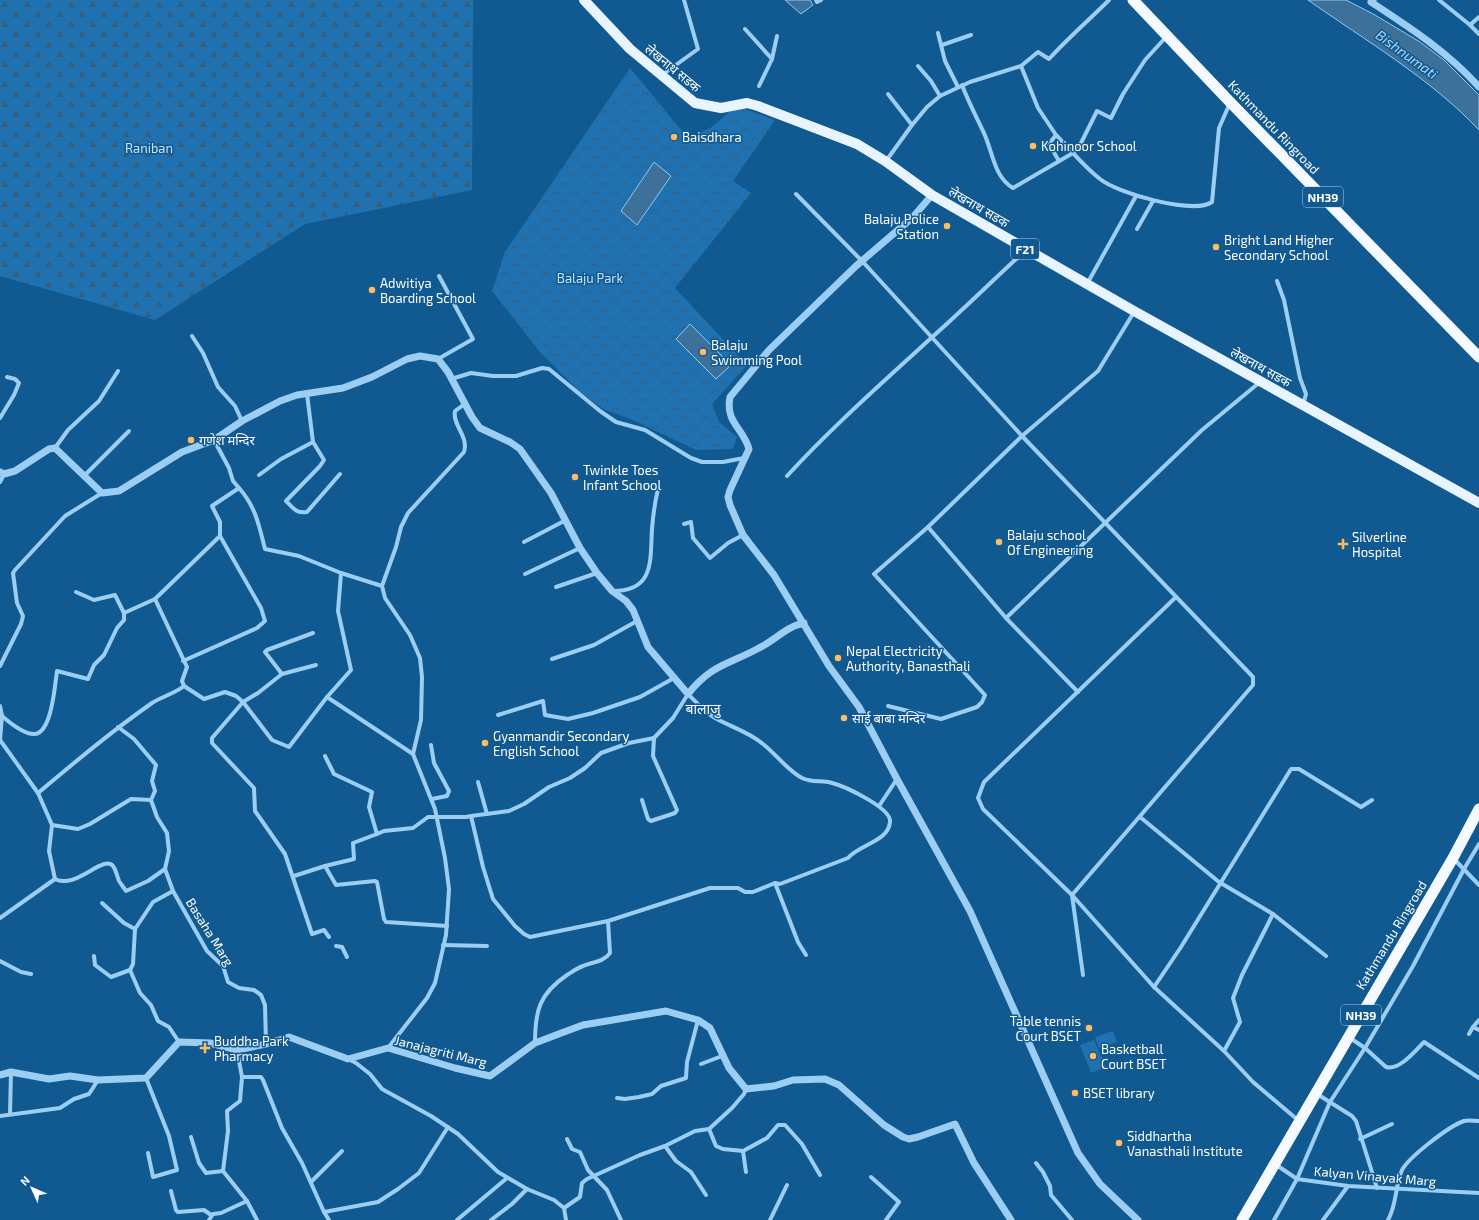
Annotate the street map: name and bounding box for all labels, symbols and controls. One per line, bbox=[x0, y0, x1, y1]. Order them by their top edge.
water label: Bishnumati bbox=[1373, 26, 1442, 82]
street label: लेखनाथ सडक bbox=[642, 41, 705, 96]
street label: Kathmandu Ringroad bbox=[1225, 77, 1323, 177]
place label: Baisdhara bbox=[682, 129, 742, 145]
marker: Baisdhara bbox=[669, 132, 679, 142]
place label: Kohinoor School bbox=[1041, 138, 1137, 154]
park label: Raniban bbox=[125, 140, 173, 156]
marker: Kohinoor School bbox=[1028, 141, 1038, 151]
street label: लेखनाथ सडक bbox=[946, 183, 1013, 231]
road number: NH39 bbox=[1303, 187, 1343, 207]
place label: Balaju Police Station bbox=[864, 211, 939, 242]
marker: Balaju Police Station bbox=[942, 221, 952, 231]
place label: Bright Land Higher Secondary School bbox=[1224, 232, 1334, 263]
road number: F21 bbox=[1011, 239, 1039, 259]
marker: Bright Land Higher Secondary School bbox=[1211, 242, 1221, 252]
park label: Balaju Park bbox=[557, 270, 624, 286]
place label: Adwitiya Boarding School bbox=[380, 275, 476, 306]
marker: Adwitiya Boarding School bbox=[367, 285, 377, 295]
place label: Balaju Swimming Pool bbox=[711, 337, 802, 368]
street label: लेखनाथ सडक bbox=[1228, 344, 1295, 391]
marker: Balaju Swimming Pool bbox=[698, 347, 708, 357]
place label: गणेश मन्दिर bbox=[199, 432, 256, 448]
marker: गणेश मन्दिर bbox=[186, 435, 196, 445]
place label: Twinkle Toes Infant School bbox=[583, 462, 661, 493]
marker: Twinkle Toes Infant School bbox=[570, 472, 580, 482]
place label: Balaju school Of Engineering bbox=[1007, 527, 1093, 558]
place label: Silverline Hospital bbox=[1352, 529, 1407, 560]
marker: Balaju school Of Engineering bbox=[994, 537, 1004, 547]
marker: Silverline Hospital bbox=[1337, 538, 1349, 550]
place label: Nepal Electricity Authority, Banasthali bbox=[846, 643, 970, 674]
marker: Nepal Electricity Authority, Banasthali bbox=[833, 653, 843, 663]
district label: बालाजु bbox=[685, 700, 722, 719]
place label: साई बाबा मन्दिर bbox=[852, 710, 926, 726]
marker: साई बाबा मन्दिर bbox=[839, 713, 849, 723]
place label: Gyanmandir Secondary English School bbox=[493, 728, 630, 759]
marker: Gyanmandir Secondary English School bbox=[480, 738, 490, 748]
street label: Kathmandu Ringroad bbox=[1352, 878, 1430, 992]
street label: Basaha Marg bbox=[183, 895, 237, 969]
road number: NH39 bbox=[1341, 1005, 1381, 1025]
place label: Table tennis Court BSET bbox=[1010, 1013, 1081, 1044]
marker: Table tennis Court BSET bbox=[1084, 1023, 1094, 1033]
street label: Janajagriti Marg bbox=[393, 1032, 489, 1070]
place label: Buddha Park Pharmacy bbox=[214, 1033, 289, 1064]
place label: Basketball Court BSET bbox=[1101, 1041, 1167, 1072]
marker: Buddha Park Pharmacy bbox=[199, 1042, 211, 1054]
marker: Basketball Court BSET bbox=[1088, 1051, 1098, 1061]
place label: BSET library bbox=[1083, 1085, 1155, 1101]
marker: BSET library bbox=[1070, 1088, 1080, 1098]
place label: Siddhartha Vanasthali Institute bbox=[1127, 1128, 1243, 1159]
marker: Siddhartha Vanasthali Institute bbox=[1114, 1138, 1124, 1148]
street label: Kalyan Vinayak Marg bbox=[1313, 1163, 1437, 1189]
north arrow bbox=[12, 1168, 52, 1208]
text: N bbox=[17, 1173, 32, 1188]

